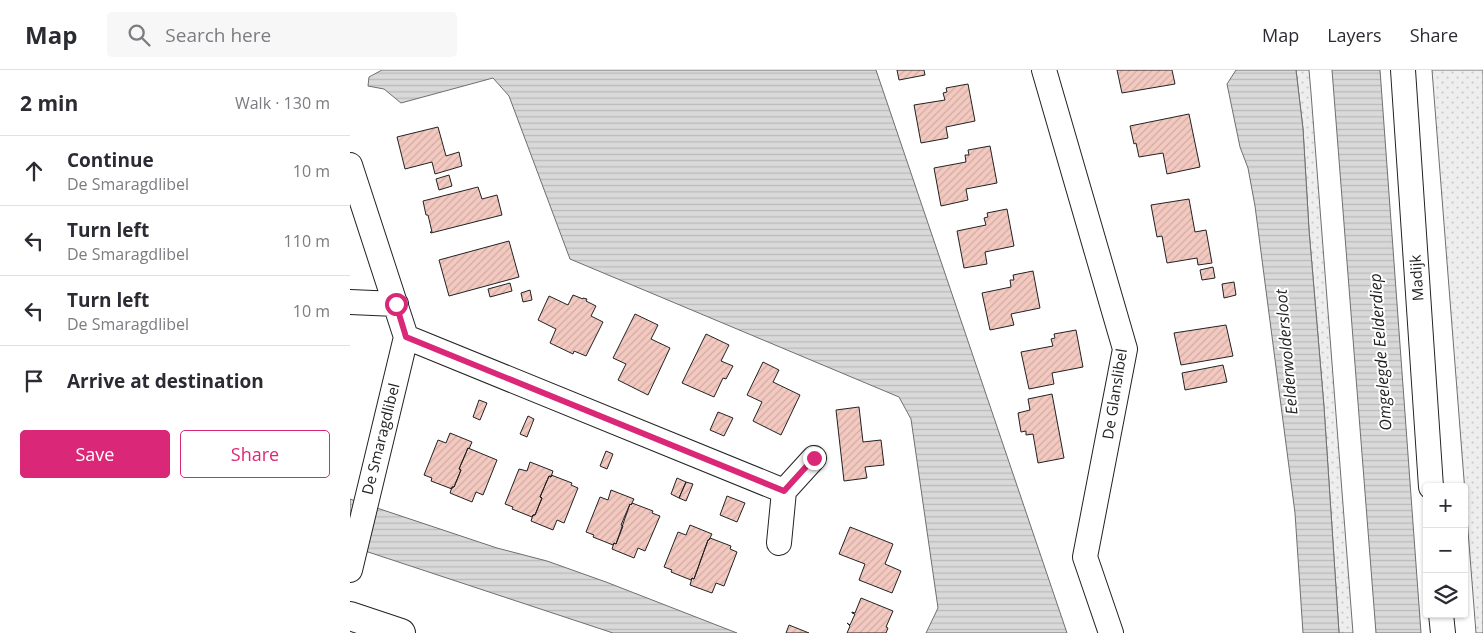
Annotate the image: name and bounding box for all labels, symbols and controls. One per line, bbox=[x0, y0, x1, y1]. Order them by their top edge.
search box bbox=[107, 12, 457, 57]
text: Map bbox=[25, 18, 77, 51]
icon: search bbox=[125, 21, 153, 49]
text: Search here bbox=[165, 22, 271, 48]
text: Map bbox=[1262, 23, 1299, 47]
text: Layers bbox=[1327, 23, 1382, 47]
text: Share bbox=[1410, 23, 1458, 47]
text: 2 min bbox=[20, 89, 78, 117]
text: Walk · 130 m bbox=[235, 92, 330, 114]
text: Continue bbox=[67, 147, 154, 173]
icon: ahead bbox=[20, 157, 48, 185]
text: 10 m bbox=[293, 160, 330, 182]
text: De Smaragdlibel bbox=[67, 173, 189, 195]
text: Turn left bbox=[67, 217, 149, 243]
icon: left bbox=[20, 227, 48, 255]
text: 110 m bbox=[284, 230, 330, 252]
text: De Smaragdlibel bbox=[67, 243, 189, 265]
street label: Madijk bbox=[1404, 254, 1428, 302]
water label: Omgelegde Eelderdiep bbox=[1364, 273, 1396, 431]
text: Turn left bbox=[67, 287, 149, 313]
water label: Eelderwoldersloot bbox=[1269, 288, 1302, 416]
route start bbox=[385, 293, 408, 316]
icon: left bbox=[20, 297, 48, 325]
text: 10 m bbox=[293, 300, 330, 322]
text: De Smaragdlibel bbox=[67, 313, 189, 335]
street label: De Glanslibel bbox=[1097, 347, 1131, 441]
icon: arrive bbox=[20, 367, 48, 395]
text: Arrive at destination bbox=[67, 368, 264, 394]
street label: De Smaragdlibel bbox=[356, 381, 404, 497]
button: Save bbox=[20, 430, 170, 478]
button: Share bbox=[180, 430, 330, 478]
route end bbox=[803, 447, 826, 470]
map controls bbox=[1423, 483, 1468, 618]
button: + bbox=[1423, 483, 1468, 528]
button: − bbox=[1423, 528, 1468, 573]
button: layers bbox=[1423, 573, 1468, 618]

